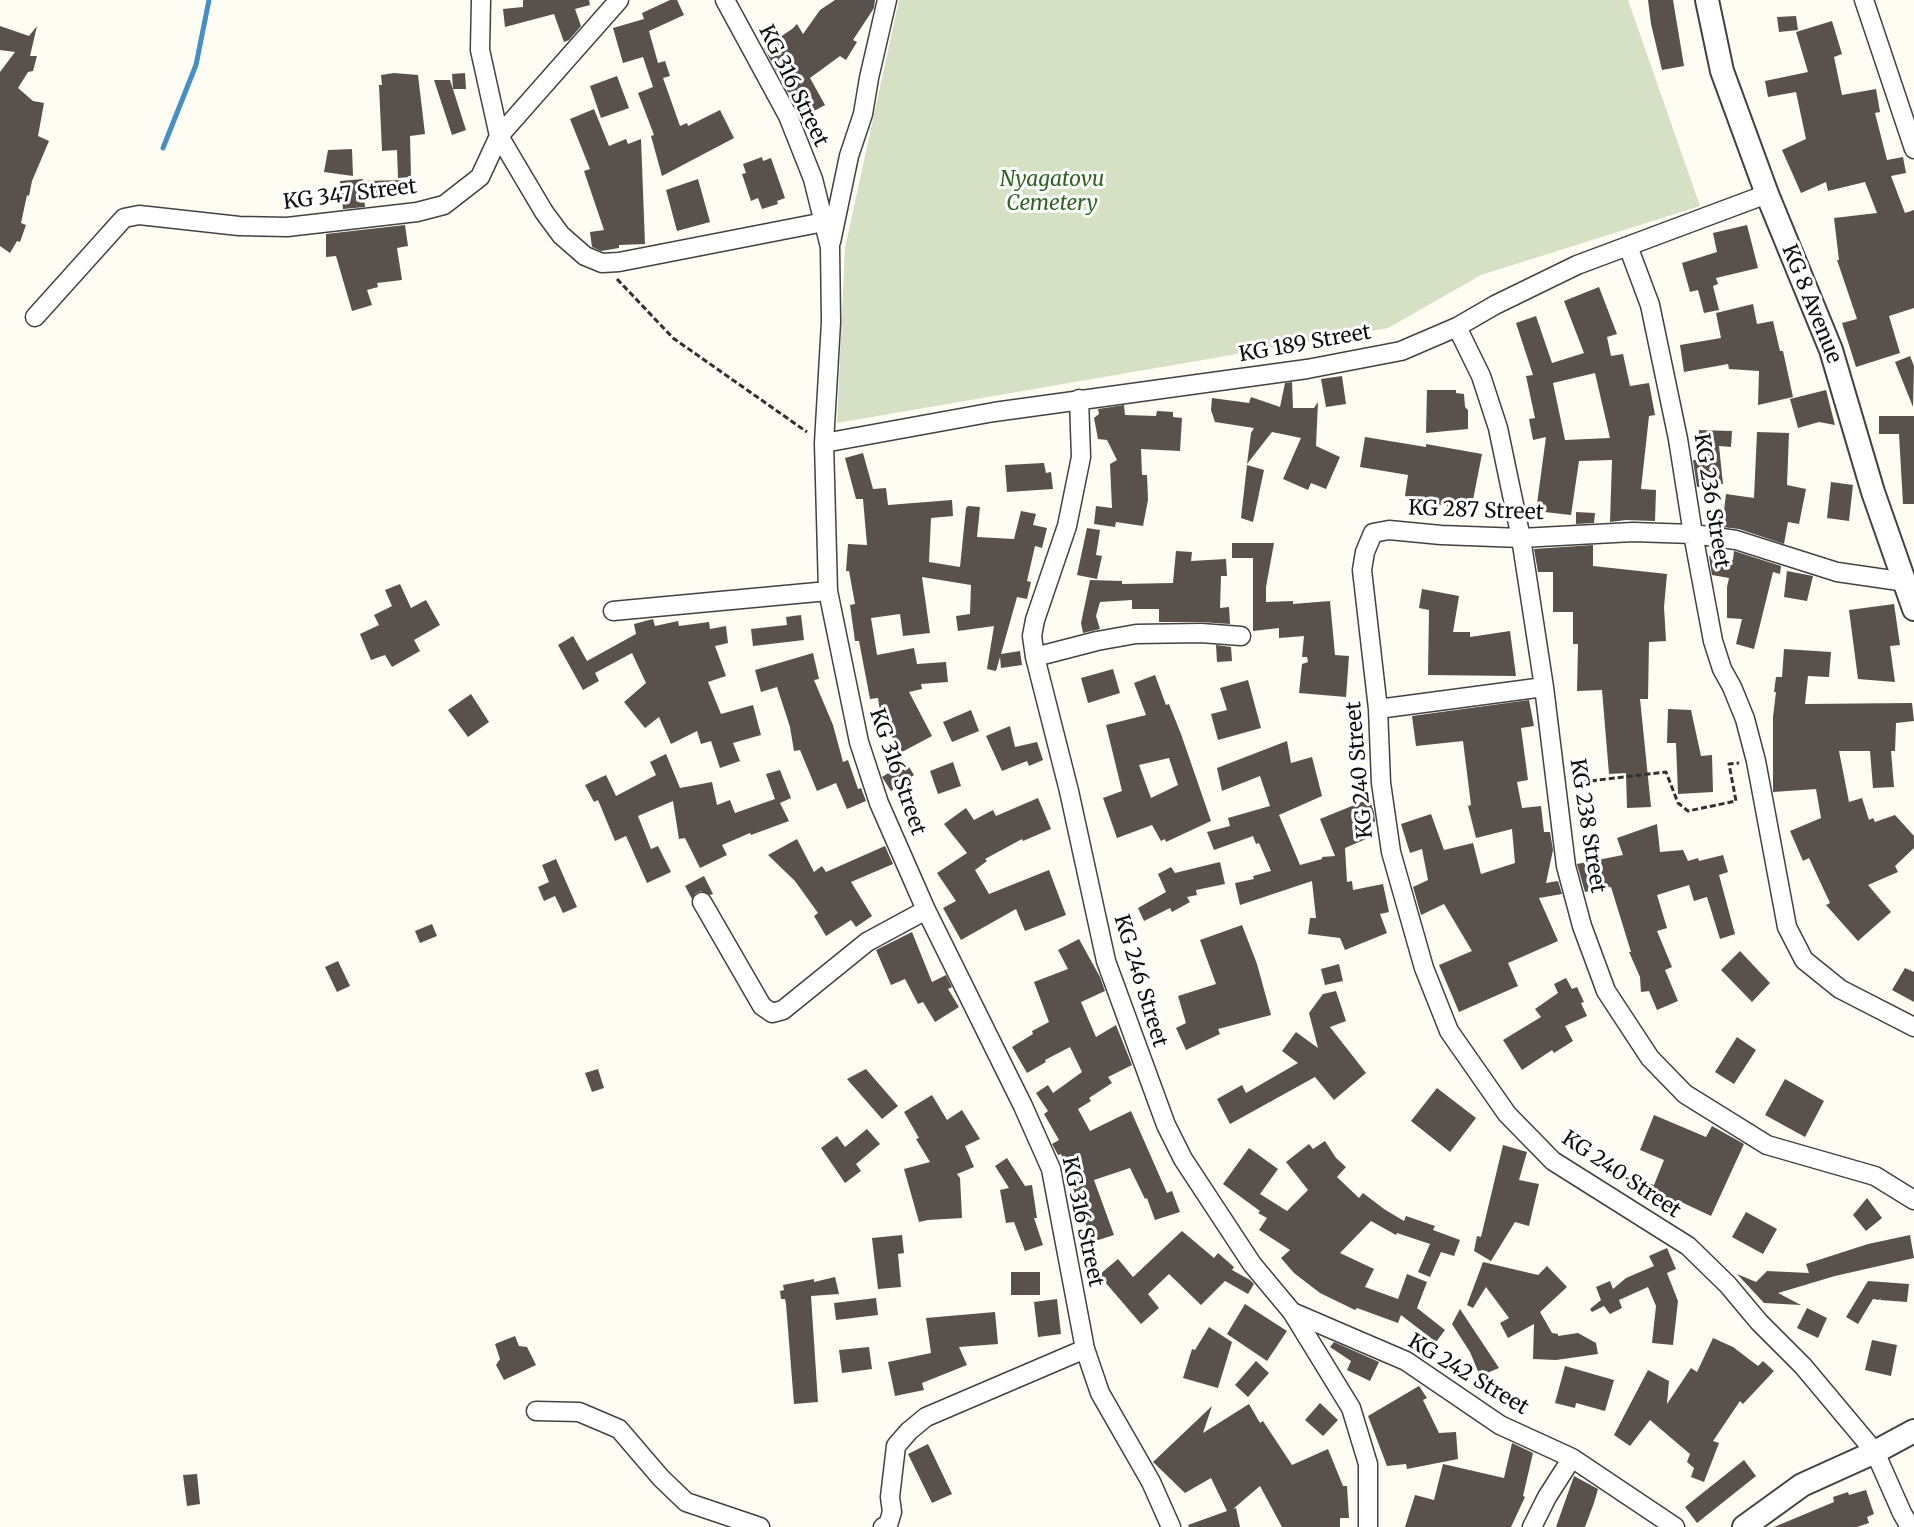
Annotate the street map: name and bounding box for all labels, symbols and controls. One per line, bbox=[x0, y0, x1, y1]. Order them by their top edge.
street label: KG 316 Street bbox=[753, 21, 833, 151]
park label: Nyagatovu Cemetery bbox=[1000, 167, 1104, 217]
street label: KG 347 Street bbox=[282, 174, 418, 216]
street label: KG 8 Avenue bbox=[1776, 241, 1846, 367]
street label: KG 189 Street bbox=[1237, 320, 1373, 368]
street label: KG 236 Street bbox=[1688, 432, 1734, 570]
street label: KG 287 Street bbox=[1408, 496, 1544, 526]
street label: KG 240 Street bbox=[1341, 700, 1379, 840]
street label: KG 316 Street bbox=[864, 705, 930, 839]
street label: KG 238 Street bbox=[1564, 757, 1610, 895]
street label: KG 246 Street bbox=[1108, 912, 1172, 1050]
street label: KG 240 Street bbox=[1557, 1126, 1685, 1224]
street label: KG 316 Street bbox=[1056, 1155, 1108, 1289]
street label: KG 242 Street bbox=[1403, 1329, 1533, 1421]

